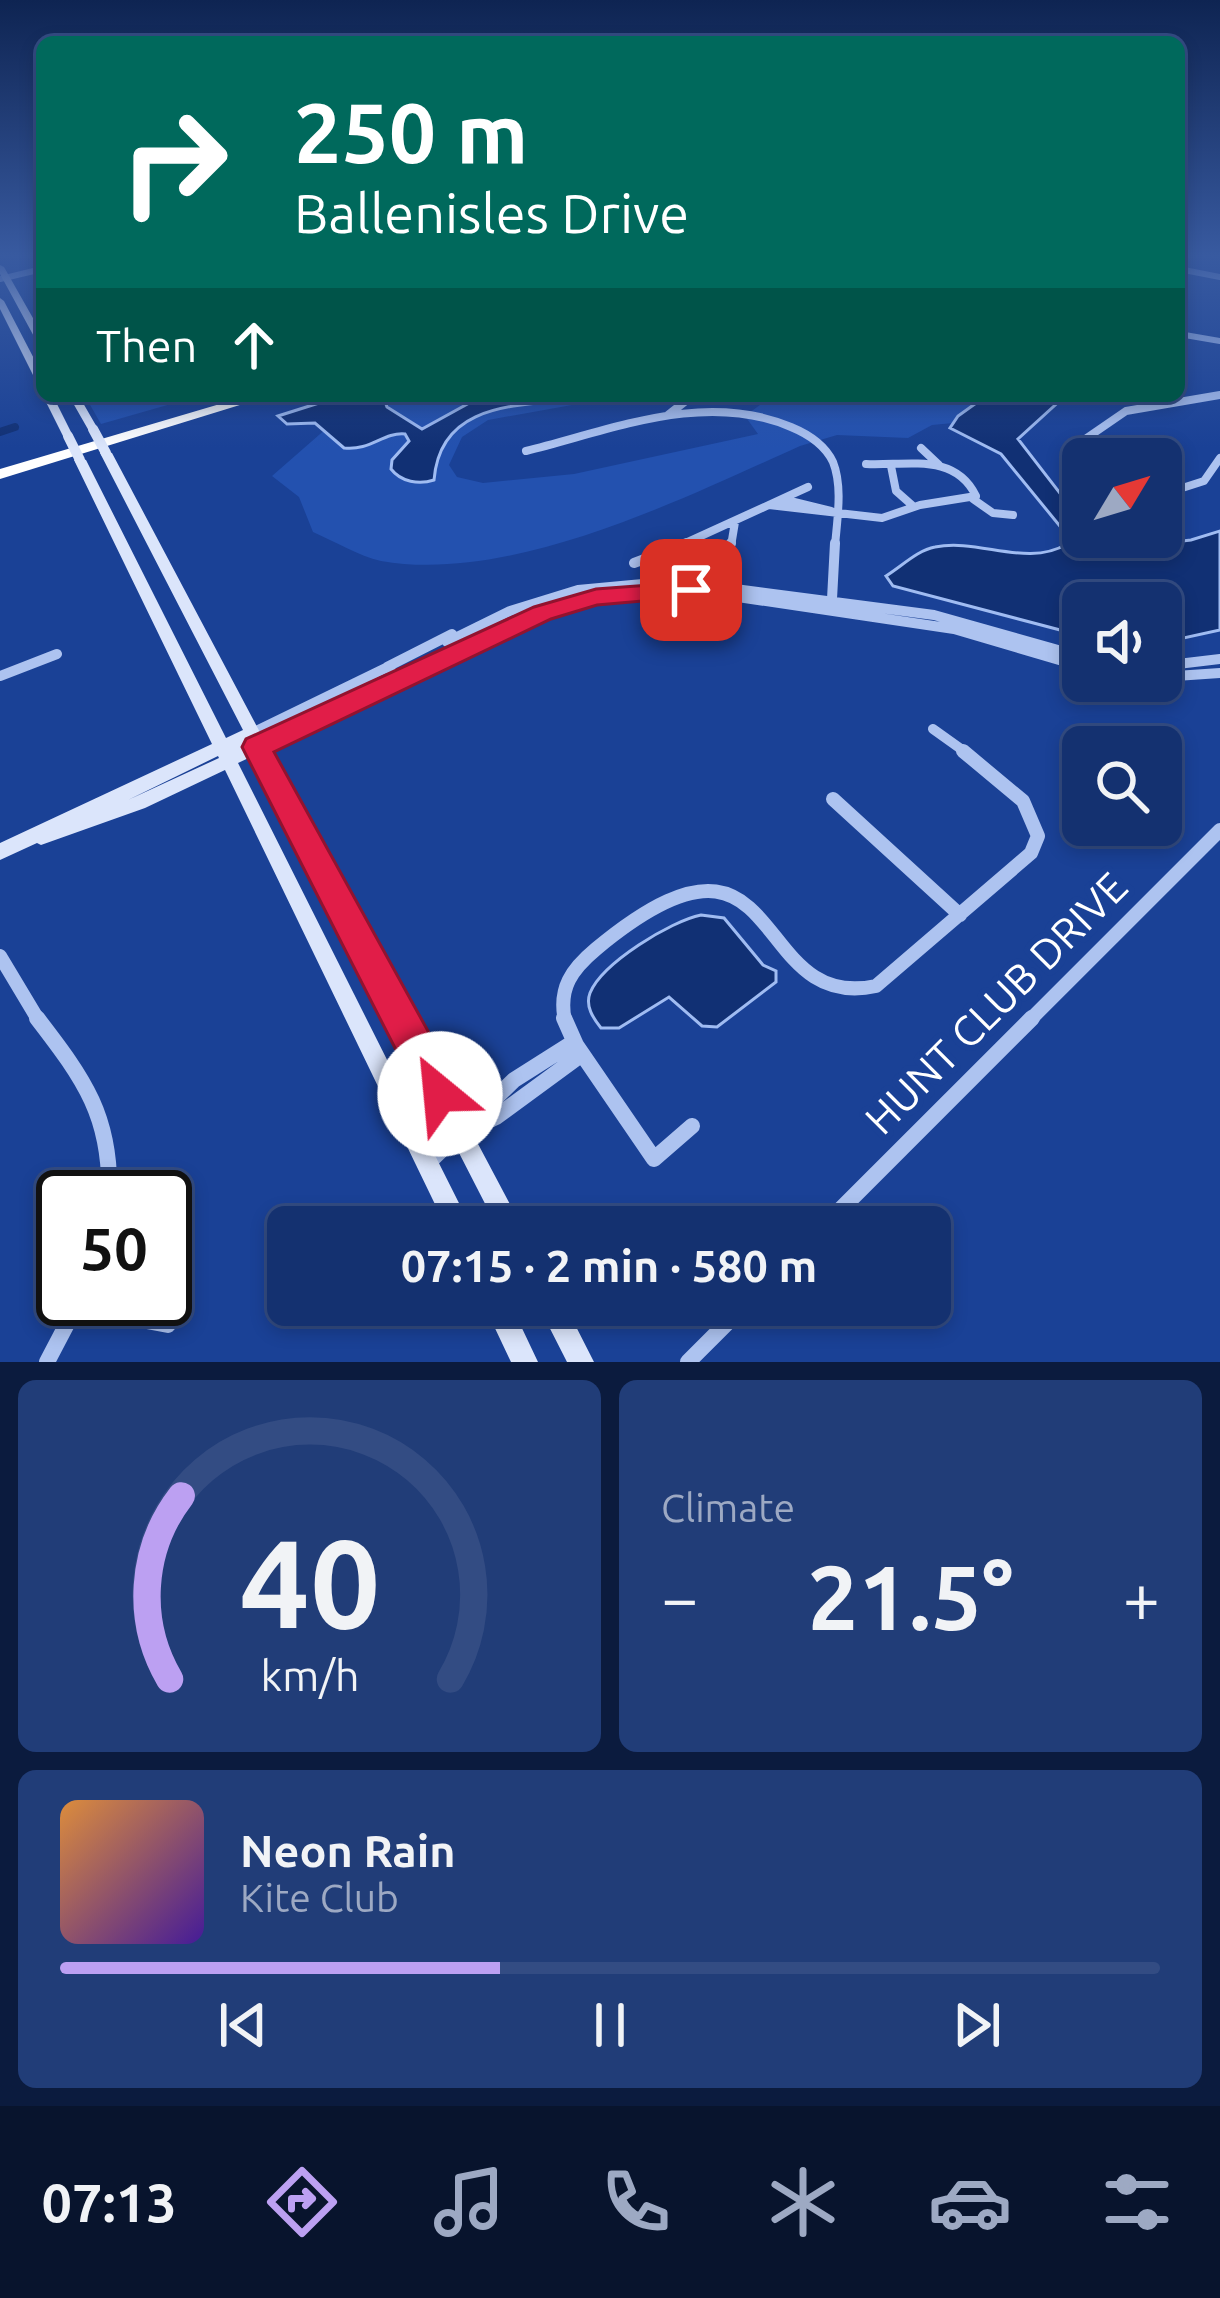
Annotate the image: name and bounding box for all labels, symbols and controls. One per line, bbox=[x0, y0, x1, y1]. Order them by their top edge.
icon: right bbox=[96, 84, 252, 240]
text: 250 m bbox=[294, 85, 528, 179]
text: Ballenisles Drive bbox=[294, 183, 689, 243]
icon: ahead bbox=[221, 312, 287, 378]
text: Then bbox=[96, 320, 197, 371]
north arrow bbox=[1062, 438, 1182, 558]
map controls bbox=[1062, 438, 1182, 846]
pin bbox=[640, 539, 742, 641]
icon: arrive bbox=[658, 557, 724, 623]
button: sound bbox=[1062, 582, 1182, 702]
button: search bbox=[1062, 726, 1182, 846]
street label: HUNT CLUB DRIVE bbox=[855, 862, 1136, 1143]
position arrow bbox=[377, 1031, 503, 1157]
speed limit sign: 50 bbox=[36, 1170, 192, 1326]
text: 07:15 · 2 min · 580 m bbox=[401, 1240, 817, 1291]
text: Climate bbox=[661, 1486, 795, 1529]
text: 40 bbox=[239, 1512, 380, 1652]
text: 21.5° bbox=[807, 1546, 1014, 1647]
text: − bbox=[661, 1560, 698, 1634]
text: + bbox=[1123, 1560, 1160, 1634]
text: km/h bbox=[260, 1651, 359, 1699]
text: Neon Rain bbox=[240, 1825, 455, 1876]
text: Kite Club bbox=[240, 1876, 399, 1919]
icon: previous bbox=[210, 1992, 276, 2058]
icon: pause bbox=[577, 1992, 643, 2058]
icon: next bbox=[944, 1992, 1010, 2058]
icon: directions bbox=[260, 2160, 344, 2244]
icon: music bbox=[427, 2160, 511, 2244]
icon: phone bbox=[594, 2160, 678, 2244]
icon: climate bbox=[761, 2160, 845, 2244]
icon: car bbox=[928, 2160, 1012, 2244]
icon: filters bbox=[1095, 2160, 1179, 2244]
text: 07:13 bbox=[41, 2172, 177, 2232]

